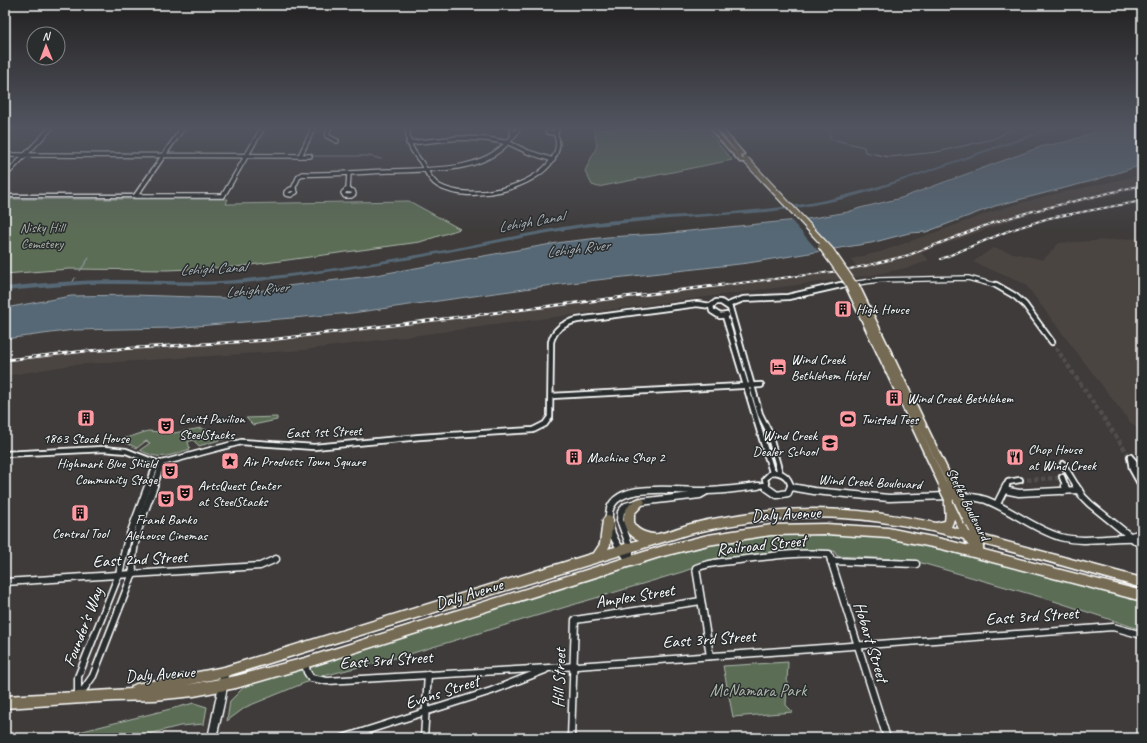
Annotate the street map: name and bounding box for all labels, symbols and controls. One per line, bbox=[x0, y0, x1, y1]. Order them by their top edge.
north arrow bbox=[26, 26, 66, 66]
text: N bbox=[42, 29, 52, 43]
water label: Lehigh Canal bbox=[497, 206, 570, 237]
park label: Nisky Hill Cemetery bbox=[20, 219, 67, 252]
water label: Lehigh River bbox=[546, 235, 613, 262]
water label: Lehigh Canal bbox=[180, 258, 252, 280]
water label: Lehigh River bbox=[225, 278, 292, 302]
building icon: High House bbox=[833, 299, 853, 319]
place label: High House bbox=[856, 301, 910, 318]
place label: Wind Creek Bethlehem Hotel bbox=[791, 351, 871, 384]
hotel icon: Wind Creek Bethlehem Hotel bbox=[768, 357, 788, 377]
building icon: Wind Creek Bethlehem bbox=[884, 388, 904, 408]
place label: Wind Creek Bethlehem bbox=[907, 390, 1014, 407]
building icon: 1863 Stock House bbox=[76, 408, 96, 428]
sports icon: Twisted Tees bbox=[838, 409, 858, 429]
place label: Levitt Pavilion SteelStacks bbox=[179, 410, 245, 443]
place label: Twisted Tees bbox=[861, 411, 920, 428]
theatre icon: Levitt Pavilion SteelStacks bbox=[156, 416, 176, 436]
street label: East 1st Street bbox=[286, 422, 363, 442]
place label: Wind Creek Dealer School bbox=[752, 427, 820, 460]
place label: 1863 Stock House bbox=[43, 430, 130, 447]
school or university icon: Wind Creek Dealer School bbox=[820, 433, 840, 453]
place label: Chop House at Wind Creek bbox=[1028, 441, 1097, 474]
building icon: Machine Shop 2 bbox=[564, 447, 584, 467]
restaurant icon: Chop House at Wind Creek bbox=[1005, 447, 1025, 467]
place label: Machine Shop 2 bbox=[587, 449, 667, 466]
place icon: Air Products Town Square bbox=[220, 451, 240, 471]
place label: Air Products Town Square bbox=[243, 453, 367, 470]
place label: Highmark Blue Shield Community Stage bbox=[57, 455, 159, 488]
theatre icon: Highmark Blue Shield Community Stage bbox=[160, 461, 180, 481]
street label: Stefko Boulevard bbox=[942, 465, 995, 545]
street label: Wind Creek Boulevard bbox=[818, 471, 924, 493]
place label: ArtsQuest Center at SteelStacks bbox=[198, 477, 282, 510]
theatre icon: ArtsQuest Center at SteelStacks bbox=[175, 483, 195, 503]
theatre icon: Frank Banko Alehouse Cinemas bbox=[156, 489, 176, 509]
street label: Daly Avenue bbox=[751, 502, 823, 526]
building icon: Central Tool bbox=[70, 503, 90, 523]
place label: Frank Banko Alehouse Cinemas bbox=[125, 511, 209, 544]
place label: Central Tool bbox=[52, 525, 111, 542]
street label: Railroad Street bbox=[715, 530, 809, 560]
street label: East 2nd Street bbox=[92, 546, 190, 572]
street label: Daly Avenue bbox=[433, 573, 507, 614]
street label: Amplex Street bbox=[594, 579, 678, 613]
street label: Founder's Way bbox=[58, 583, 108, 670]
street label: Hobart Street bbox=[849, 599, 894, 687]
street label: East 3rd Street bbox=[985, 602, 1082, 630]
street label: East 3rd Street bbox=[662, 625, 759, 653]
street label: East 3rd Street bbox=[339, 646, 436, 674]
street label: Hill Street bbox=[547, 646, 571, 708]
street label: Daly Avenue bbox=[125, 661, 197, 687]
street label: Evans Street bbox=[402, 669, 484, 714]
park label: McNamara Park bbox=[710, 680, 808, 701]

